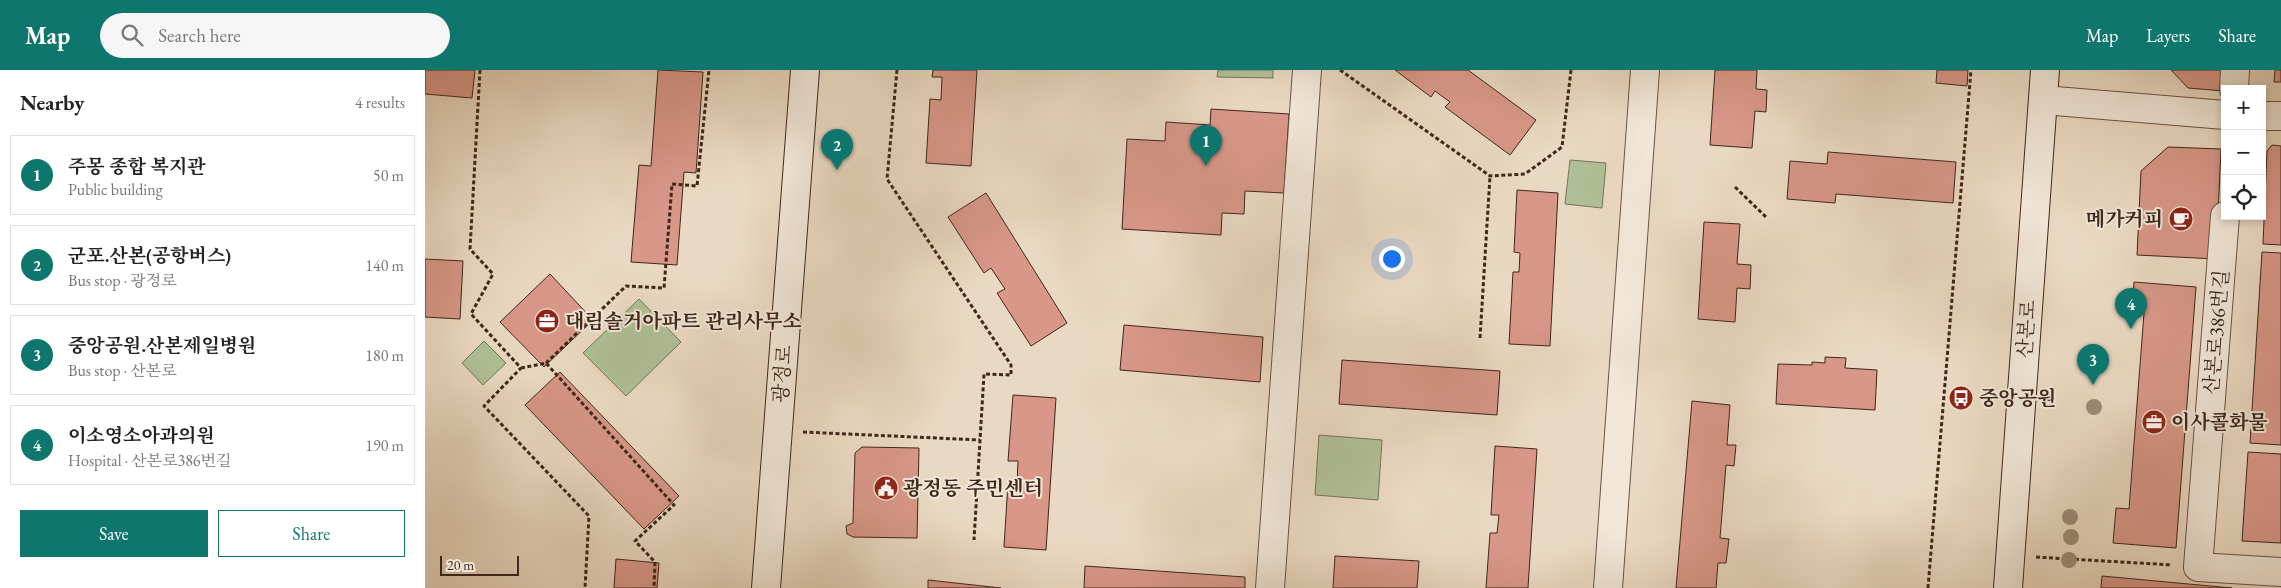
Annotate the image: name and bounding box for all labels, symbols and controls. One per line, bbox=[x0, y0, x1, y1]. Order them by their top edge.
search box bbox=[100, 13, 450, 58]
text: Map bbox=[25, 20, 70, 51]
icon: search bbox=[118, 21, 146, 49]
text: Search here bbox=[158, 23, 241, 48]
text: Map bbox=[2086, 24, 2118, 47]
text: Layers bbox=[2146, 24, 2190, 47]
text: Share bbox=[2218, 24, 2256, 47]
map controls bbox=[2221, 85, 2266, 220]
button: + bbox=[2221, 85, 2266, 130]
text: Nearby bbox=[20, 89, 84, 116]
text: 4 results bbox=[355, 92, 405, 113]
pin: 1 bbox=[1190, 125, 1222, 166]
pin: 2 bbox=[821, 129, 853, 170]
button: − bbox=[2221, 130, 2266, 175]
text: 주몽 종합 복지관 bbox=[68, 154, 205, 179]
text: 1 bbox=[33, 165, 41, 186]
text: 50 m bbox=[373, 165, 404, 186]
button: locate bbox=[2221, 175, 2266, 220]
text: Public building bbox=[68, 179, 163, 200]
place label: 메가커피 bbox=[2086, 206, 2163, 232]
cafe icon: 메가커피 bbox=[2168, 206, 2194, 232]
text: 군포.산본(공항버스) bbox=[68, 243, 231, 268]
your location bbox=[1379, 246, 1405, 272]
text: 2 bbox=[33, 255, 41, 276]
text: 140 m bbox=[365, 255, 404, 276]
street label: 산본로386번길 bbox=[2198, 268, 2234, 396]
text: Bus stop · 광정로 bbox=[68, 270, 177, 291]
pin: 4 bbox=[2115, 288, 2147, 329]
street label: 산본로 bbox=[2011, 299, 2041, 359]
office icon: 대림솔거아파트 관리사무소 bbox=[534, 308, 560, 334]
place label: 대림솔거아파트 관리사무소 bbox=[565, 308, 802, 334]
text: 중앙공원.산본제일병원 bbox=[68, 333, 256, 358]
street label: 광정로 bbox=[767, 344, 797, 404]
pin: 3 bbox=[2077, 344, 2109, 385]
text: 3 bbox=[33, 345, 41, 366]
text: 180 m bbox=[365, 345, 404, 366]
text: Bus stop · 산본로 bbox=[68, 360, 177, 381]
bus stop icon: 중앙공원 bbox=[1948, 385, 1974, 411]
place label: 중앙공원 bbox=[1979, 385, 2056, 411]
office icon: 이사콜화물 bbox=[2141, 409, 2167, 435]
place label: 이사콜화물 bbox=[2171, 409, 2268, 435]
text: 이소영소아과의원 bbox=[68, 423, 215, 448]
text: 4 bbox=[33, 435, 41, 456]
text: 190 m bbox=[365, 435, 404, 456]
text: Hospital · 산본로386번길 bbox=[68, 450, 231, 471]
public building icon: 광정동 주민센터 bbox=[873, 475, 899, 501]
place label: 광정동 주민센터 bbox=[903, 475, 1043, 501]
button: Save bbox=[20, 510, 208, 557]
button: Share bbox=[218, 510, 405, 557]
scale bar bbox=[440, 553, 519, 576]
text: 20 m bbox=[447, 556, 474, 574]

